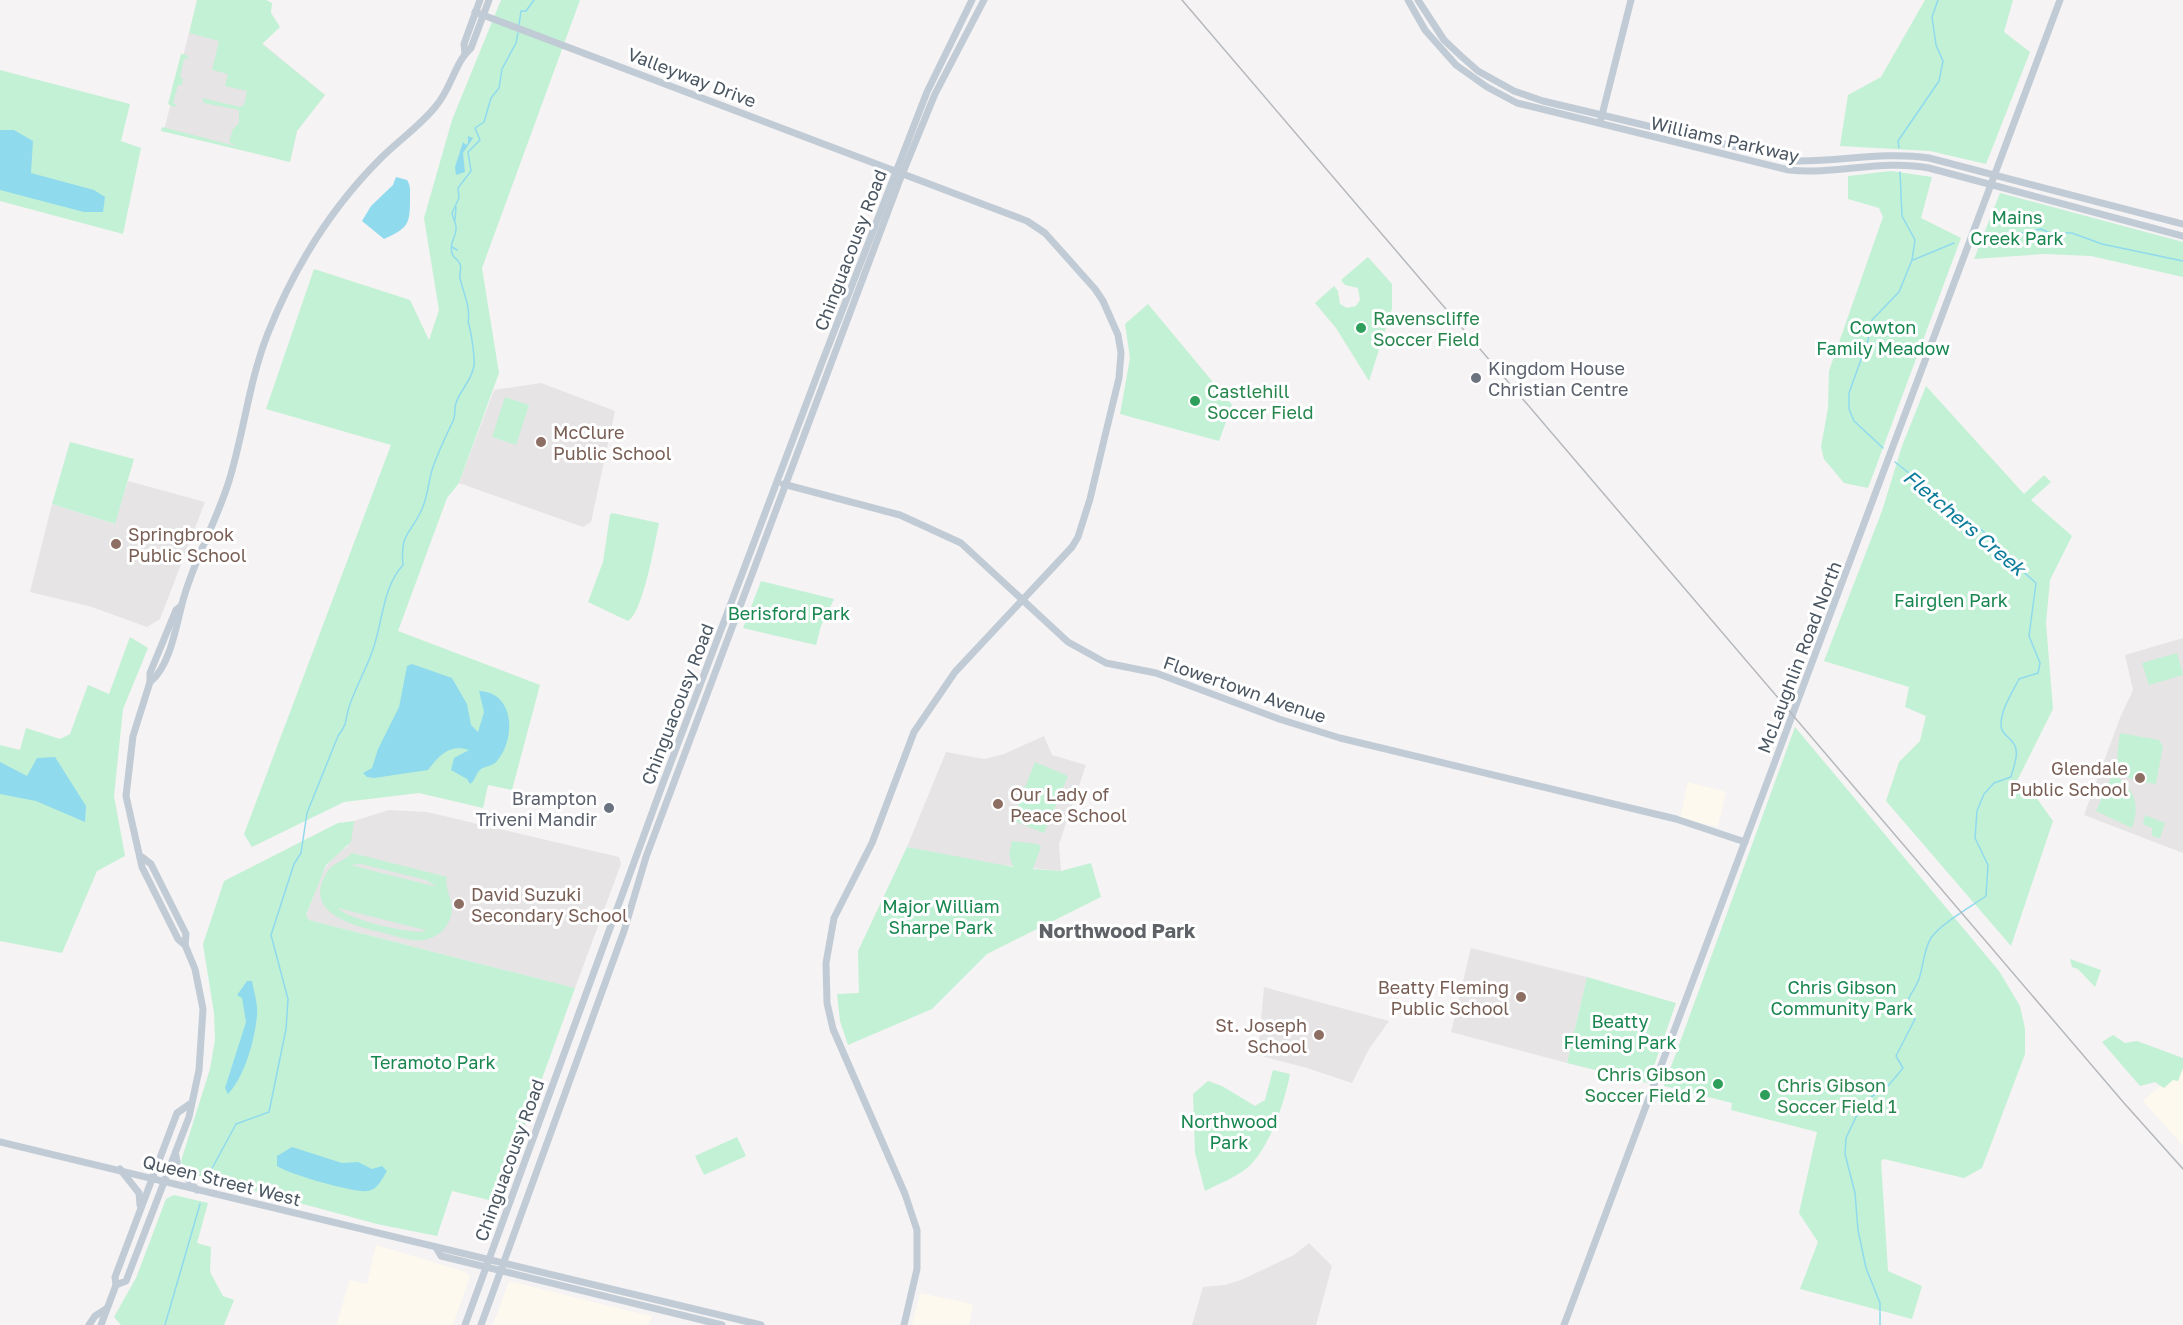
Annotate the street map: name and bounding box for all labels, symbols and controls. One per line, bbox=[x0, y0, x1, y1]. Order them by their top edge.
street label: Valleyway Drive bbox=[624, 42, 760, 112]
street label: Williams Parkway bbox=[1649, 111, 1801, 167]
street label: Chinguacousy Road bbox=[809, 166, 891, 334]
park label: Mains Creek Park bbox=[1970, 206, 2064, 249]
place label: Ravenscliffe Soccer Field bbox=[1373, 307, 1480, 350]
park label: Cowton Family Meadow bbox=[1816, 316, 1950, 359]
marker: Ravenscliffe Soccer Field bbox=[1354, 321, 1368, 335]
place label: Kingdom House Christian Centre bbox=[1488, 357, 1629, 400]
marker: Kingdom House Christian Centre bbox=[1469, 371, 1483, 385]
place label: Castlehill Soccer Field bbox=[1207, 380, 1314, 423]
marker: Castlehill Soccer Field bbox=[1188, 394, 1202, 408]
place label: McClure Public School bbox=[553, 421, 672, 464]
marker: McClure Public School bbox=[534, 435, 548, 449]
water label: Fletchers Creek bbox=[1899, 464, 2033, 582]
place label: Springbrook Public School bbox=[128, 523, 247, 566]
marker: Springbrook Public School bbox=[109, 537, 123, 551]
street label: McLaughlin Road North bbox=[1752, 558, 1846, 756]
park label: Fairglen Park bbox=[1894, 589, 2008, 611]
park label: Berisford Park bbox=[728, 602, 850, 624]
street label: Chinguacousy Road bbox=[636, 620, 718, 788]
street label: Flowertown Avenue bbox=[1161, 651, 1329, 727]
place label: Glendale Public School bbox=[2010, 757, 2128, 800]
marker: Glendale Public School bbox=[2133, 771, 2147, 785]
place label: Our Lady of Peace School bbox=[1010, 783, 1127, 826]
place label: Brampton Triveni Mandir bbox=[475, 787, 597, 830]
marker: Our Lady of Peace School bbox=[991, 797, 1005, 811]
marker: Brampton Triveni Mandir bbox=[602, 801, 616, 815]
place label: David Suzuki Secondary School bbox=[471, 883, 628, 926]
park label: Major William Sharpe Park bbox=[882, 895, 1000, 938]
marker: David Suzuki Secondary School bbox=[452, 897, 466, 911]
district label: Northwood Park bbox=[1038, 918, 1196, 942]
place label: Beatty Fleming Public School bbox=[1378, 976, 1509, 1019]
park label: Chris Gibson Community Park bbox=[1771, 976, 1913, 1019]
marker: Beatty Fleming Public School bbox=[1514, 990, 1528, 1004]
park label: Beatty Fleming Park bbox=[1563, 1010, 1677, 1053]
place label: St. Joseph School bbox=[1215, 1014, 1307, 1057]
marker: St. Joseph School bbox=[1312, 1028, 1326, 1042]
park label: Teramoto Park bbox=[370, 1051, 496, 1073]
place label: Chris Gibson Soccer Field 2 bbox=[1585, 1063, 1706, 1106]
place label: Chris Gibson Soccer Field 1 bbox=[1777, 1074, 1897, 1117]
street label: Chinguacousy Road bbox=[469, 1076, 549, 1244]
marker: Chris Gibson Soccer Field 2 bbox=[1711, 1077, 1725, 1091]
marker: Chris Gibson Soccer Field 1 bbox=[1758, 1088, 1772, 1102]
park label: Northwood Park bbox=[1180, 1110, 1278, 1153]
street label: Queen Street West bbox=[141, 1150, 303, 1210]

